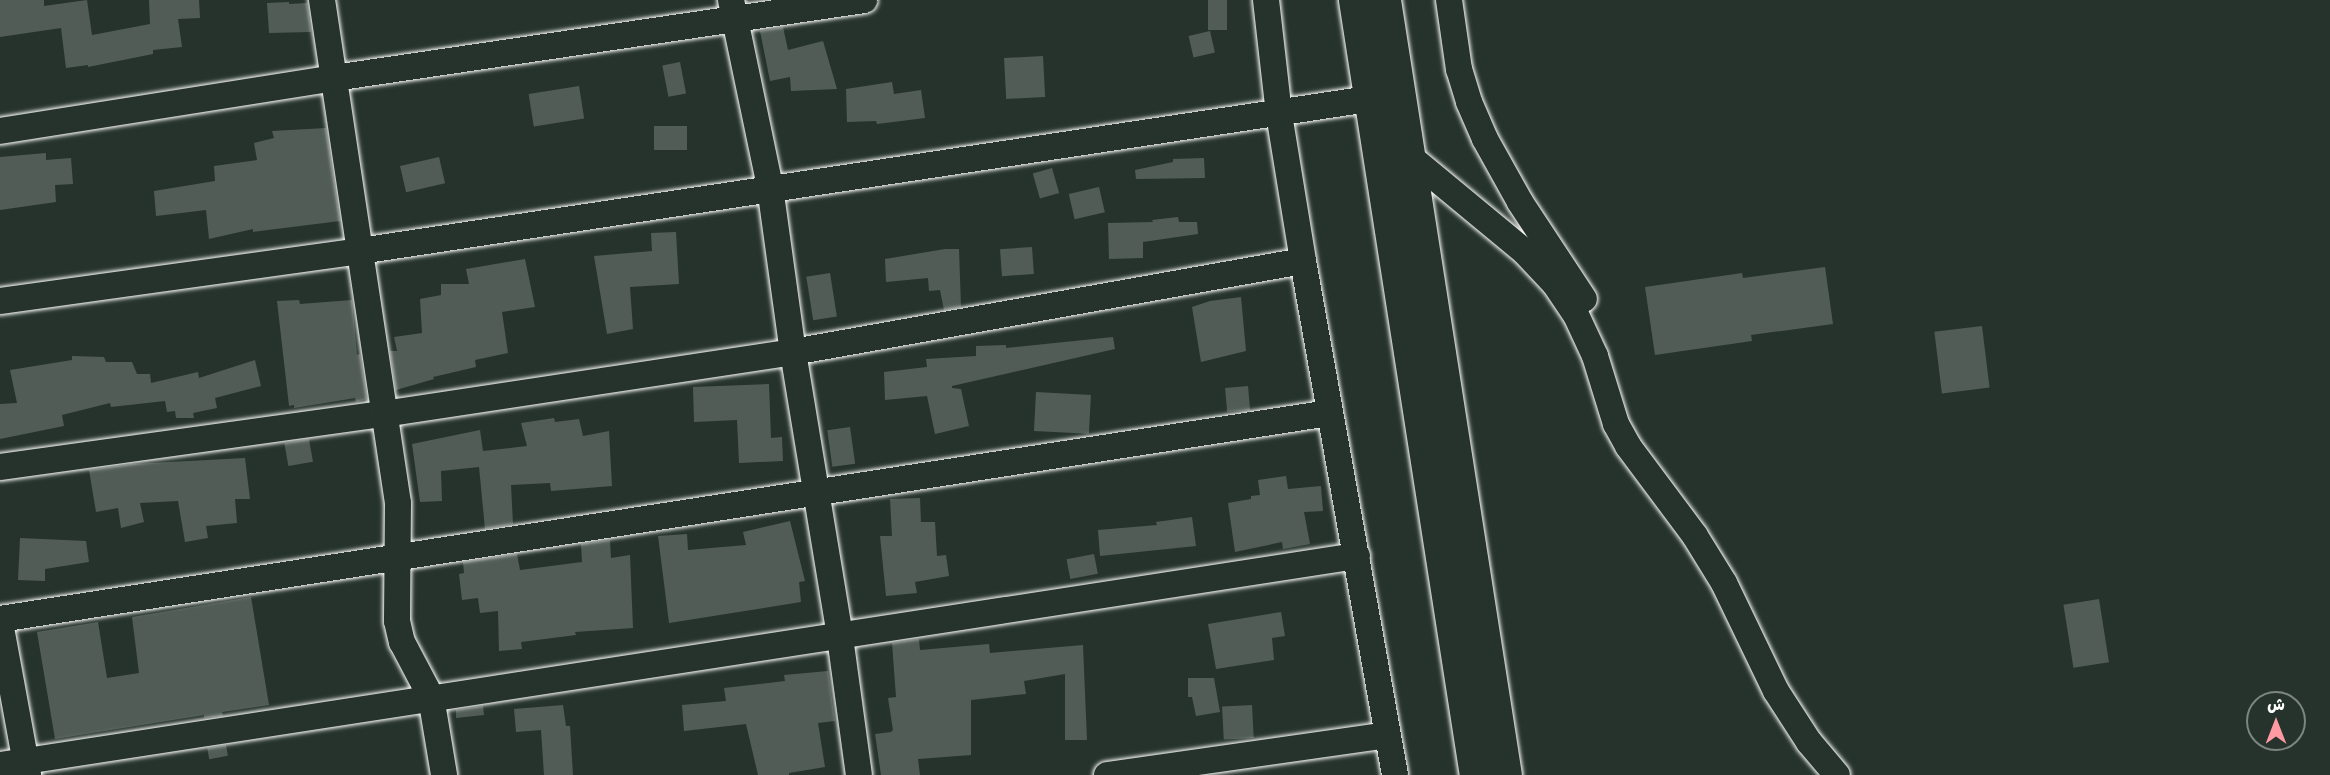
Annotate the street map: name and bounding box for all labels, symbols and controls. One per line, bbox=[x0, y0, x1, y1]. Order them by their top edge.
text: ش bbox=[2267, 690, 2285, 719]
north arrow bbox=[2246, 691, 2306, 751]

